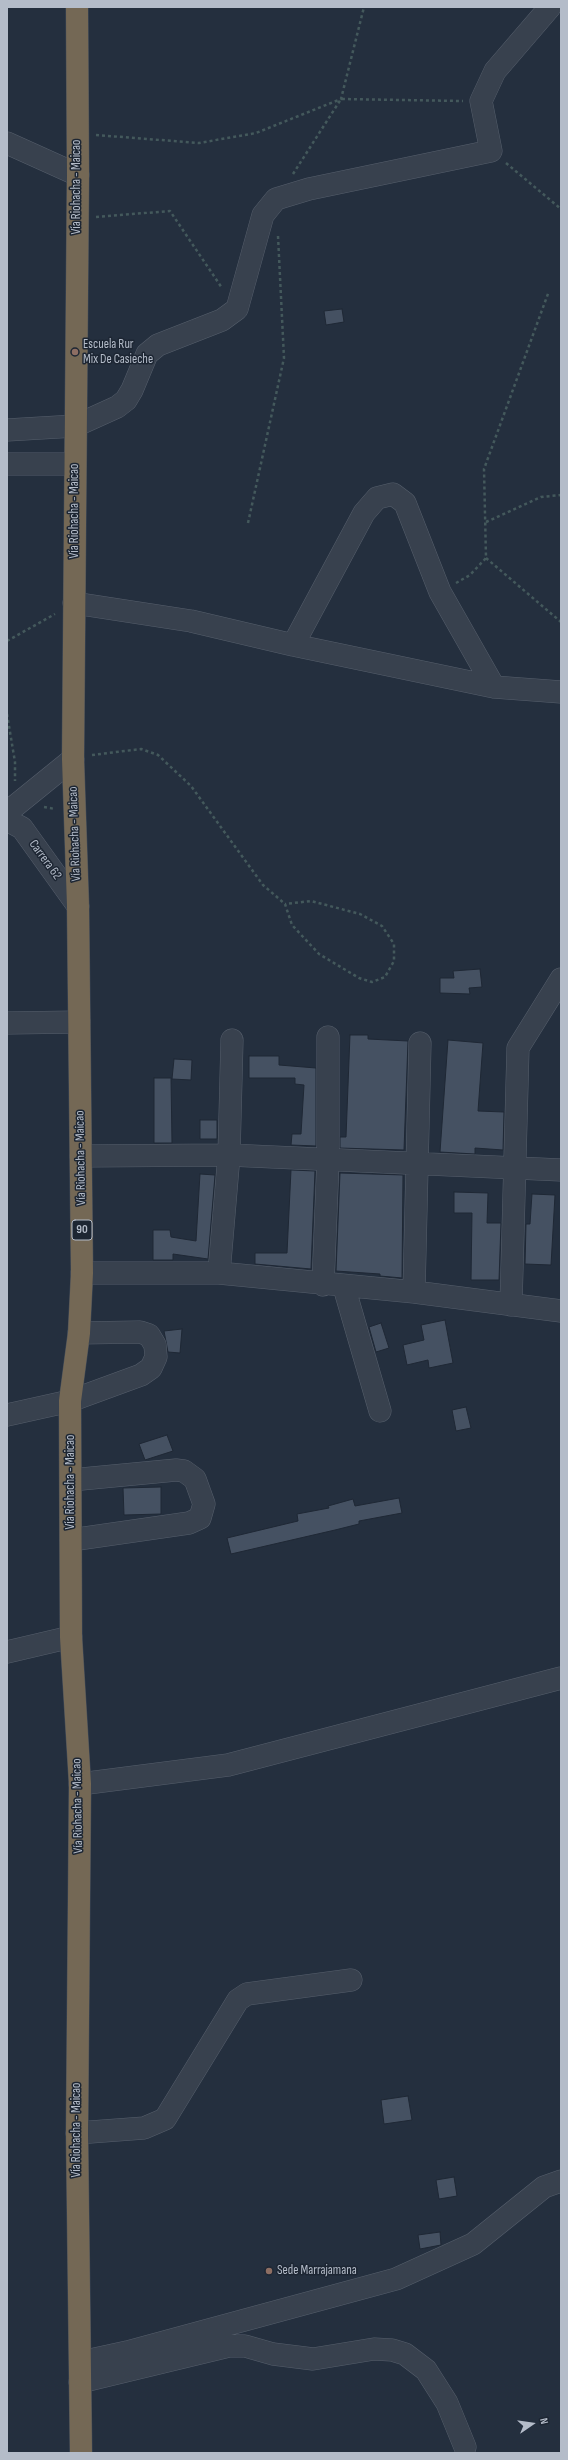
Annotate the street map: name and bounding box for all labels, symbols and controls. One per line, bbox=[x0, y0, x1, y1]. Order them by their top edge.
street label: Vía Riohacha - Maicao bbox=[69, 140, 85, 234]
place label: Escuela Rur Mix De Casieche bbox=[83, 337, 153, 368]
marker: Escuela Rur Mix De Casieche bbox=[70, 347, 80, 357]
street label: Vía Riohacha - Maicao bbox=[67, 464, 83, 558]
street label: Vía Riohacha - Maicao bbox=[66, 786, 84, 882]
street label: Carrera 62 bbox=[25, 837, 65, 883]
street label: Vía Riohacha - Maicao bbox=[72, 1110, 90, 1206]
road number: 90 bbox=[72, 1220, 92, 1240]
street label: Vía Riohacha - Maicao bbox=[63, 1435, 79, 1529]
street label: Vía Riohacha - Maicao bbox=[69, 1758, 87, 1854]
street label: Vía Riohacha - Maicao bbox=[69, 2083, 85, 2177]
place label: Sede Marrajamana bbox=[277, 2263, 357, 2279]
marker: Sede Marrajamana bbox=[264, 2266, 274, 2276]
north arrow bbox=[512, 2404, 552, 2444]
text: N bbox=[537, 2417, 551, 2426]

